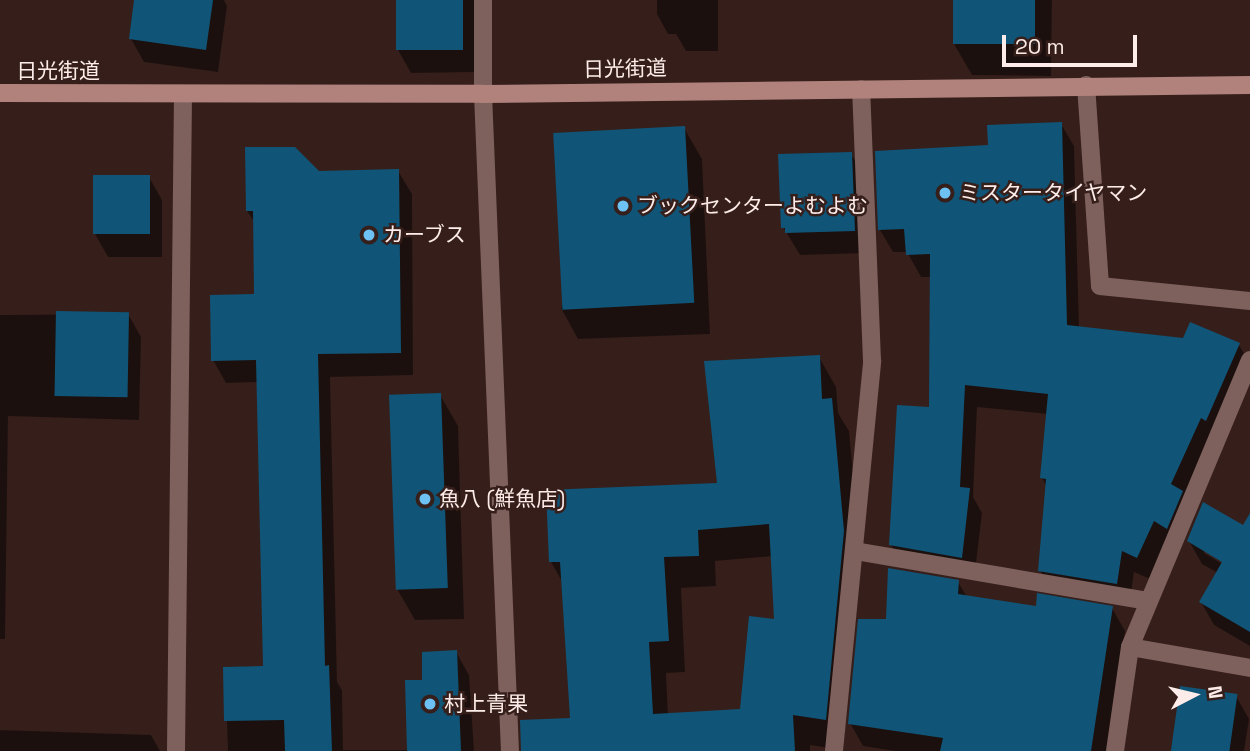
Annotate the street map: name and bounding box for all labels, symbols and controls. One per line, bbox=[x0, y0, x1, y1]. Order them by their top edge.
scale bar bbox=[1005, 21, 1140, 65]
text: 20 m bbox=[1015, 33, 1065, 60]
street label: 日光街道 bbox=[583, 56, 667, 82]
street label: 日光街道 bbox=[16, 58, 100, 84]
place label: ミスタータイヤマン bbox=[959, 180, 1148, 206]
marker: ミスタータイヤマン bbox=[937, 185, 953, 201]
place label: ブックセンターよむよむ bbox=[637, 193, 868, 219]
marker: ブックセンターよむよむ bbox=[615, 198, 631, 214]
place label: カーブス bbox=[383, 222, 467, 248]
marker: カーブス bbox=[361, 227, 377, 243]
place label: 魚八 (鮮魚店) bbox=[439, 486, 565, 512]
marker: 魚八 (鮮魚店) bbox=[417, 491, 433, 507]
north arrow bbox=[1159, 660, 1229, 730]
text: N bbox=[1202, 685, 1229, 700]
place label: 村上青果 bbox=[444, 691, 528, 717]
marker: 村上青果 bbox=[422, 696, 438, 712]

